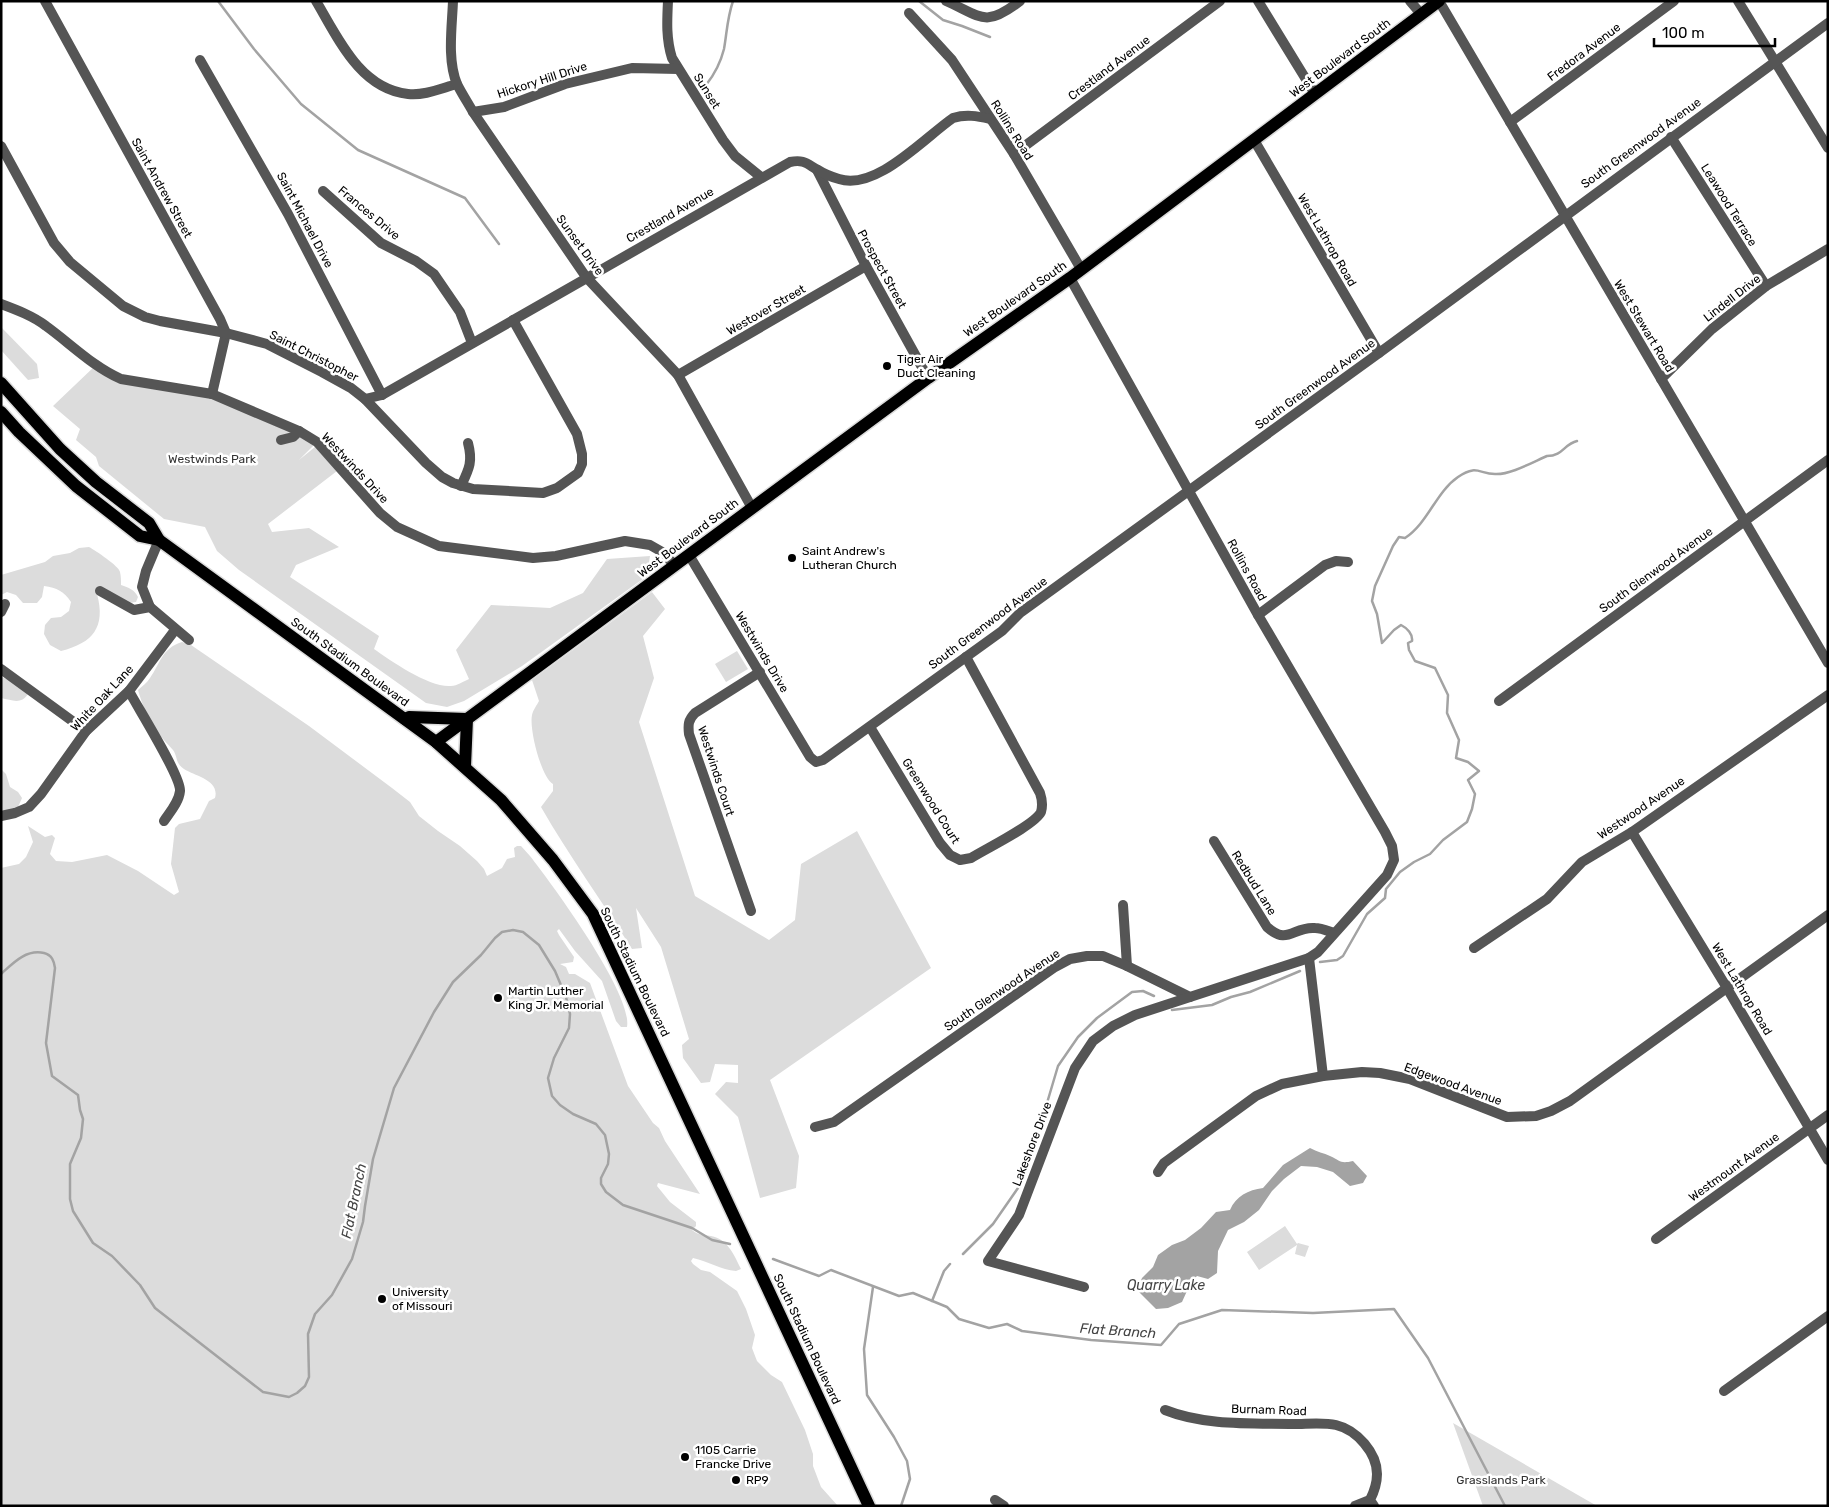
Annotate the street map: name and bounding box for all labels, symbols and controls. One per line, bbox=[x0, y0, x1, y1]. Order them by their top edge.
scale bar bbox=[1654, 15, 1775, 47]
street label: West Boulevard South bbox=[1287, 16, 1393, 100]
street label: Fredora Avenue bbox=[1545, 20, 1623, 84]
text: 100 m bbox=[1662, 24, 1704, 42]
street label: Crestland Avenue bbox=[1065, 33, 1153, 103]
street label: Hickory Hill Drive bbox=[495, 59, 589, 101]
street label: Sunset bbox=[691, 71, 724, 112]
street label: South Greenwood Avenue bbox=[1578, 95, 1704, 191]
street label: Rollins Road bbox=[988, 97, 1036, 163]
street label: Saint Andrew Street bbox=[129, 136, 195, 241]
street label: Leawood Terrace bbox=[1698, 161, 1760, 249]
street label: Saint Michael Drive bbox=[274, 170, 336, 270]
street label: Frances Drive bbox=[335, 183, 403, 243]
street label: Crestland Avenue bbox=[624, 184, 716, 246]
street label: West Lathrop Road bbox=[1295, 191, 1359, 289]
street label: Sunset Drive bbox=[553, 212, 607, 278]
street label: Prospect Street bbox=[855, 227, 910, 311]
street label: West Boulevard South bbox=[961, 258, 1069, 340]
street label: Lindell Drive bbox=[1701, 271, 1763, 325]
street label: West Stewart Road bbox=[1611, 277, 1677, 375]
street label: Westover Street bbox=[724, 282, 808, 338]
street label: Saint Christopher bbox=[267, 328, 361, 385]
street label: South Greenwood Avenue bbox=[1252, 336, 1378, 432]
place label: Tiger Air Duct Cleaning bbox=[897, 352, 976, 380]
marker: Tiger Air Duct Cleaning bbox=[881, 360, 893, 372]
street label: Westwinds Drive bbox=[319, 430, 392, 507]
park label: Westwinds Park bbox=[168, 452, 257, 466]
street label: West Boulevard South bbox=[635, 496, 741, 580]
street label: South Glenwood Avenue bbox=[1597, 524, 1716, 616]
street label: Rollins Road bbox=[1224, 537, 1270, 603]
place label: Saint Andrew's Lutheran Church bbox=[802, 544, 897, 572]
marker: Saint Andrew's Lutheran Church bbox=[786, 552, 798, 564]
street label: South Greenwood Avenue bbox=[926, 574, 1050, 672]
street label: Westwinds Drive bbox=[732, 609, 792, 695]
street label: South Stadium Boulevard bbox=[288, 615, 412, 709]
street label: White Oak Lane bbox=[68, 662, 136, 734]
street label: Westwinds Court bbox=[695, 724, 737, 818]
street label: Greenwood Court bbox=[899, 756, 963, 846]
street label: Westwood Avenue bbox=[1595, 774, 1687, 842]
street label: Redbud Lane bbox=[1229, 848, 1280, 918]
street label: South Stadium Boulevard bbox=[598, 905, 672, 1039]
street label: West Lathrop Road bbox=[1709, 940, 1775, 1038]
street label: South Glenwood Avenue bbox=[941, 946, 1063, 1034]
place label: Martin Luther King Jr. Memorial bbox=[508, 984, 604, 1012]
marker: Martin Luther King Jr. Memorial bbox=[492, 992, 504, 1004]
street label: Edgewood Avenue bbox=[1402, 1060, 1504, 1108]
street label: Lakeshore Drive bbox=[1009, 1100, 1055, 1188]
street label: Westmount Avenue bbox=[1686, 1129, 1782, 1204]
water label: Flat Branch bbox=[338, 1162, 370, 1240]
street label: South Stadium Boulevard bbox=[771, 1272, 843, 1406]
water label: Quarry Lake bbox=[1127, 1277, 1205, 1294]
place label: University of Missouri bbox=[392, 1285, 452, 1313]
marker: University of Missouri bbox=[376, 1293, 388, 1305]
water label: Flat Branch bbox=[1079, 1320, 1157, 1342]
street label: Burnam Road bbox=[1231, 1402, 1307, 1418]
place label: 1105 Carrie Francke Drive bbox=[695, 1443, 772, 1471]
marker: 1105 Carrie Francke Drive bbox=[679, 1451, 691, 1463]
place label: RP9 bbox=[746, 1473, 769, 1487]
park label: Grasslands Park bbox=[1456, 1473, 1547, 1487]
marker: RP9 bbox=[730, 1474, 742, 1486]

